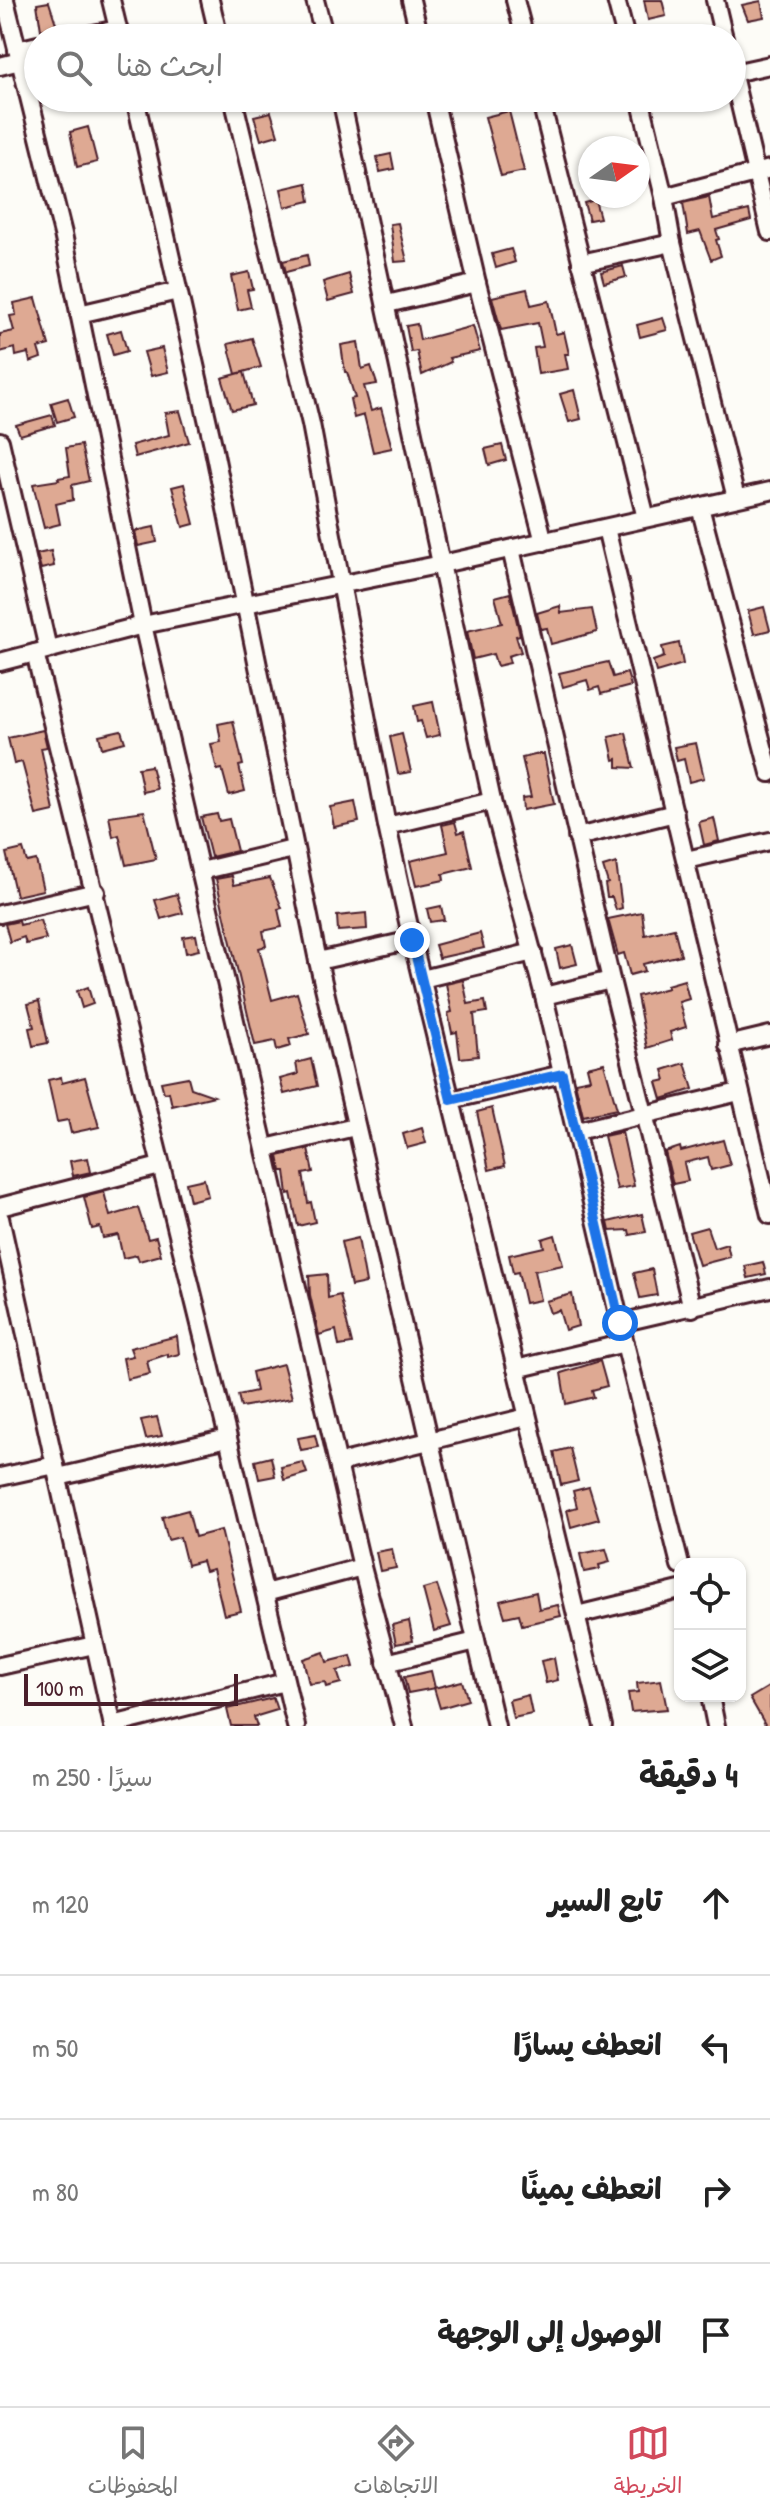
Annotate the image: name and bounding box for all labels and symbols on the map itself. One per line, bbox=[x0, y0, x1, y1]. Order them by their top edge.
north arrow bbox=[578, 136, 650, 208]
route end bbox=[394, 922, 430, 958]
route start bbox=[602, 1305, 638, 1341]
scale bar bbox=[24, 1670, 238, 1706]

